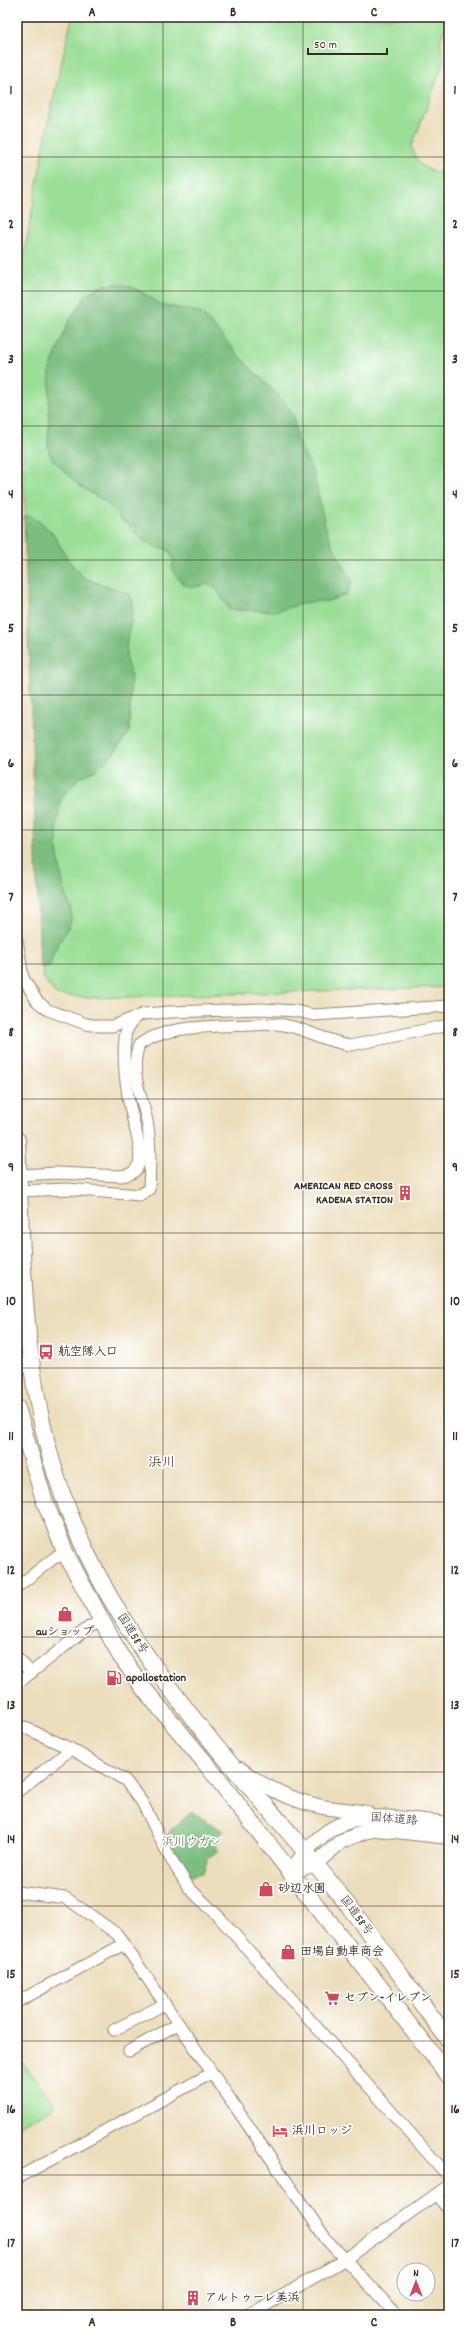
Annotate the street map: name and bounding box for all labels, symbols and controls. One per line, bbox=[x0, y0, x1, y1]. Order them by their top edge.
text: A bbox=[88, 4, 96, 23]
text: B bbox=[230, 4, 236, 23]
text: C bbox=[371, 4, 378, 23]
scale bar bbox=[308, 30, 387, 56]
text: 50 m bbox=[314, 37, 337, 54]
text: 1 bbox=[10, 82, 13, 101]
text: 1 bbox=[454, 82, 457, 101]
text: 2 bbox=[8, 216, 14, 235]
text: 2 bbox=[452, 216, 458, 235]
text: 3 bbox=[8, 351, 14, 370]
text: 3 bbox=[452, 351, 458, 370]
text: 4 bbox=[8, 486, 14, 505]
text: 4 bbox=[452, 486, 458, 505]
text: 5 bbox=[8, 620, 14, 639]
text: 5 bbox=[452, 620, 458, 639]
text: 6 bbox=[8, 755, 15, 774]
text: 6 bbox=[452, 755, 459, 774]
text: 7 bbox=[9, 889, 14, 908]
text: 7 bbox=[453, 889, 458, 908]
text: 8 bbox=[8, 1024, 14, 1043]
text: 8 bbox=[452, 1024, 458, 1043]
text: 9 bbox=[8, 1159, 14, 1178]
text: 9 bbox=[452, 1159, 458, 1178]
place label: AMERICAN RED CROSS KADENA STATION bbox=[294, 1178, 393, 1209]
building icon: AMERICAN RED CROSS KADENA STATION bbox=[396, 1184, 414, 1202]
text: 10 bbox=[6, 1293, 16, 1312]
text: 10 bbox=[450, 1293, 460, 1312]
bus stop icon: 航空隊入口 bbox=[37, 1343, 55, 1361]
place label: 航空隊入口 bbox=[58, 1344, 118, 1361]
text: 11 bbox=[8, 1428, 14, 1447]
text: 11 bbox=[452, 1428, 458, 1447]
district label: 浜川 bbox=[148, 1453, 176, 1473]
text: 12 bbox=[7, 1562, 16, 1581]
text: 12 bbox=[451, 1562, 460, 1581]
shop icon: auショップ bbox=[56, 1605, 74, 1623]
street label: 国道58号 bbox=[112, 1610, 152, 1658]
place label: auショップ bbox=[36, 1624, 94, 1641]
fuel station icon: apollostation bbox=[105, 1669, 123, 1687]
place label: apollostation bbox=[126, 1670, 187, 1687]
text: 13 bbox=[7, 1697, 16, 1716]
text: 13 bbox=[451, 1697, 460, 1716]
street label: 国体道路 bbox=[369, 1810, 419, 1830]
text: 14 bbox=[7, 1831, 15, 1850]
text: 14 bbox=[451, 1831, 459, 1850]
park label: 浜川ウガン bbox=[162, 1834, 222, 1851]
shop icon: 砂辺水園 bbox=[257, 1880, 275, 1898]
place label: 砂辺水園 bbox=[278, 1881, 326, 1898]
street label: 国道58号 bbox=[335, 1892, 377, 1940]
shop icon: 田場自動車商会 bbox=[279, 1943, 297, 1961]
place label: 田場自動車商会 bbox=[300, 1944, 384, 1961]
text: 15 bbox=[7, 1966, 15, 1985]
text: 15 bbox=[451, 1966, 459, 1985]
supermarket icon: セブン-イレブン bbox=[323, 1989, 341, 2007]
place label: セブン-イレブン bbox=[344, 1990, 432, 2007]
text: 16 bbox=[6, 2101, 16, 2120]
text: 16 bbox=[450, 2101, 460, 2120]
hotel icon: 浜川ロッジ bbox=[271, 2122, 289, 2140]
place label: 浜川ロッジ bbox=[292, 2123, 352, 2140]
text: 17 bbox=[7, 2235, 15, 2254]
text: 17 bbox=[451, 2235, 459, 2254]
north arrow bbox=[396, 2262, 436, 2302]
text: N bbox=[413, 2266, 419, 2282]
building icon: アルトゥーレ美浜 bbox=[184, 2289, 202, 2307]
place label: アルトゥーレ美浜 bbox=[205, 2290, 300, 2307]
text: A bbox=[88, 2314, 96, 2332]
text: B bbox=[230, 2314, 236, 2332]
text: C bbox=[371, 2314, 378, 2332]

